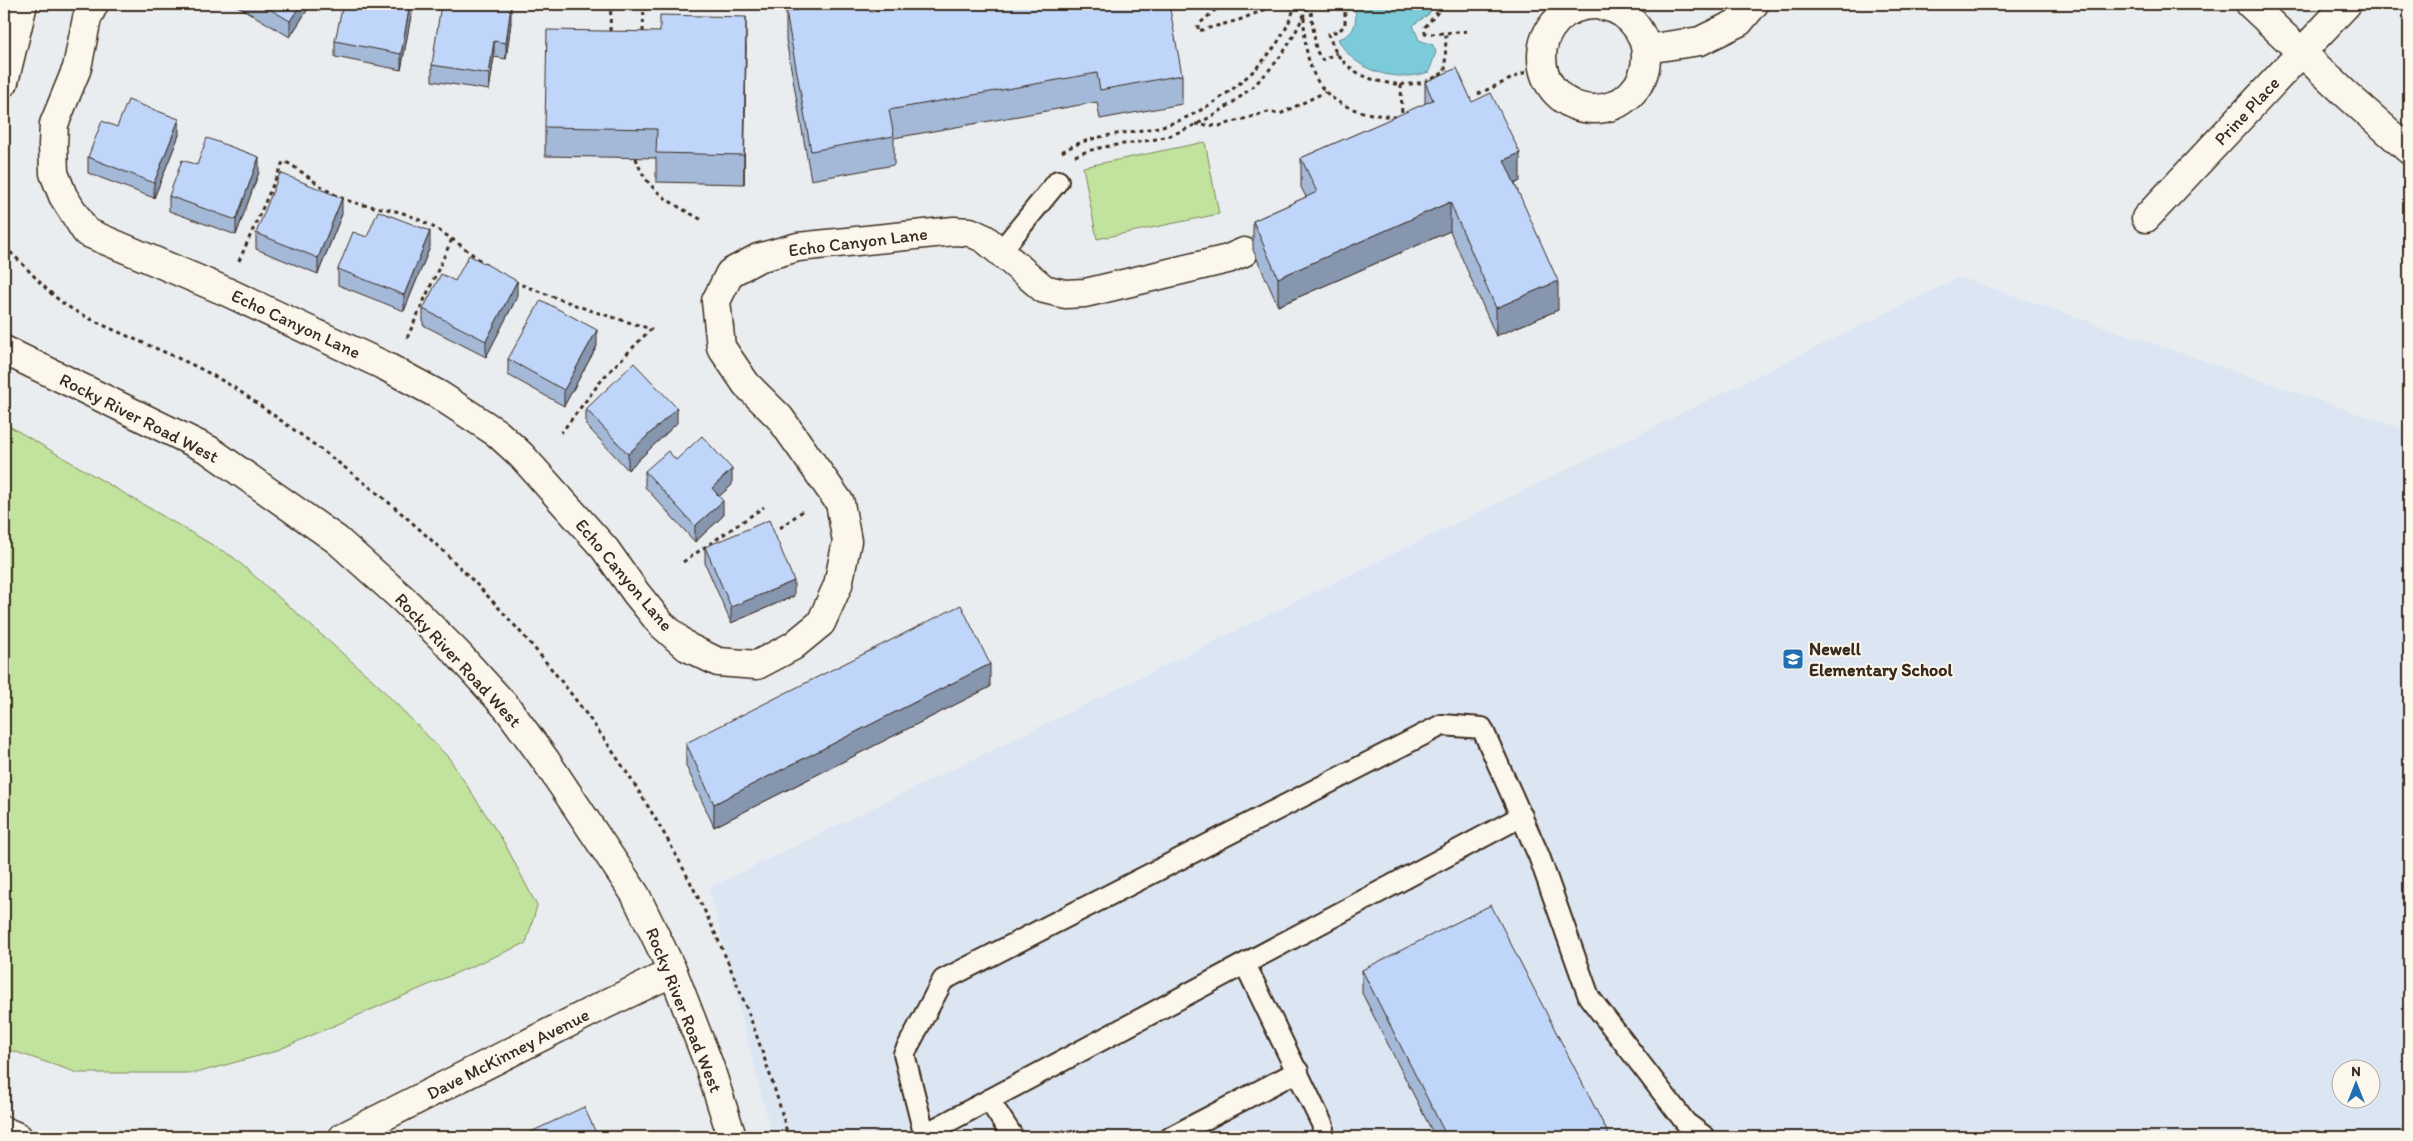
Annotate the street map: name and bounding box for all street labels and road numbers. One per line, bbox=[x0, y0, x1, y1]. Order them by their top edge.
street label: Prine Place bbox=[2210, 72, 2284, 150]
street label: Echo Canyon Lane bbox=[787, 223, 929, 261]
street label: Echo Canyon Lane bbox=[228, 284, 364, 364]
street label: Rocky River Road West bbox=[56, 368, 222, 468]
street label: Echo Canyon Lane bbox=[571, 514, 677, 636]
street label: Rocky River Road West bbox=[390, 588, 526, 732]
street label: Rocky River Road West bbox=[641, 924, 727, 1096]
street label: Dave McKinney Avenue bbox=[423, 1003, 593, 1105]

